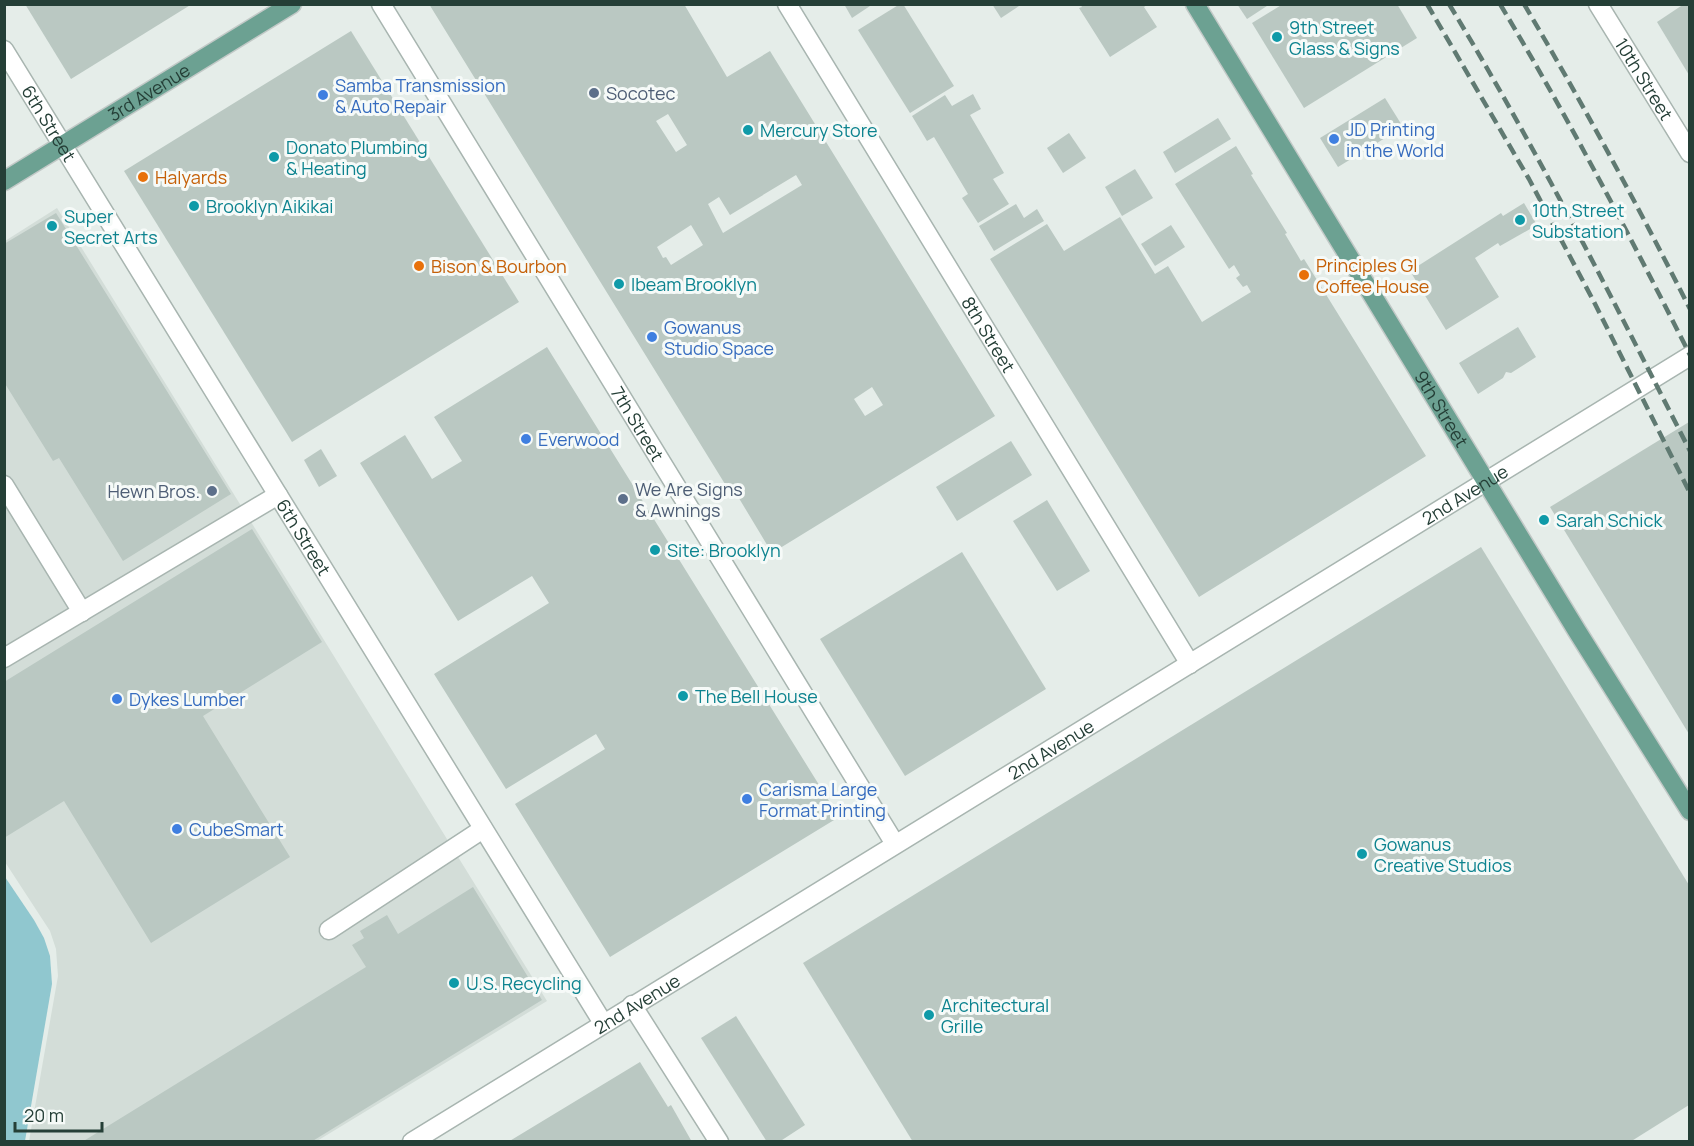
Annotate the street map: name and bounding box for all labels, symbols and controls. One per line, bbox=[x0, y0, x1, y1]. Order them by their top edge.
place label: 9th Street Glass & Signs bbox=[1289, 15, 1400, 60]
marker: 9th Street Glass & Signs bbox=[1270, 30, 1284, 44]
street label: 10th Street bbox=[1610, 33, 1679, 125]
street label: 3rd Avenue bbox=[103, 58, 194, 126]
place label: Samba Transmission & Auto Repair bbox=[335, 73, 506, 118]
street label: 6th Street bbox=[16, 80, 82, 166]
place label: Socotec bbox=[606, 81, 675, 105]
marker: Socotec bbox=[587, 86, 601, 100]
marker: Samba Transmission & Auto Repair bbox=[316, 88, 330, 102]
place label: JD Printing in the World bbox=[1346, 117, 1444, 162]
place label: Mercury Store bbox=[760, 118, 878, 142]
marker: Mercury Store bbox=[741, 123, 755, 137]
marker: JD Printing in the World bbox=[1327, 132, 1341, 146]
place label: Donato Plumbing & Heating bbox=[286, 135, 428, 180]
marker: Donato Plumbing & Heating bbox=[267, 150, 281, 164]
place label: Halyards bbox=[155, 165, 227, 189]
marker: Halyards bbox=[136, 170, 150, 184]
place label: Brooklyn Aikikai bbox=[206, 194, 333, 218]
place label: 10th Street Substation bbox=[1532, 198, 1624, 243]
marker: Brooklyn Aikikai bbox=[187, 199, 201, 213]
place label: Super Secret Arts bbox=[64, 204, 158, 249]
marker: 10th Street Substation bbox=[1513, 213, 1527, 227]
marker: Super Secret Arts bbox=[45, 219, 59, 233]
place label: Principles GI Coffee House bbox=[1316, 253, 1429, 298]
place label: Bison & Bourbon bbox=[431, 254, 567, 278]
marker: Bison & Bourbon bbox=[412, 259, 426, 273]
marker: Principles GI Coffee House bbox=[1297, 268, 1311, 282]
place label: Ibeam Brooklyn bbox=[631, 272, 757, 296]
marker: Ibeam Brooklyn bbox=[612, 277, 626, 291]
street label: 8th Street bbox=[956, 292, 1021, 377]
place label: Gowanus Studio Space bbox=[664, 315, 774, 360]
marker: Gowanus Studio Space bbox=[645, 330, 659, 344]
street label: 9th Street bbox=[1409, 366, 1474, 452]
street label: 7th Street bbox=[606, 382, 670, 466]
place label: Everwood bbox=[538, 427, 619, 451]
marker: Everwood bbox=[519, 432, 533, 446]
street label: 2nd Avenue bbox=[1417, 459, 1512, 530]
place label: We Are Signs & Awnings bbox=[635, 477, 743, 522]
place label: Hewn Bros. bbox=[107, 479, 200, 503]
marker: Hewn Bros. bbox=[205, 484, 219, 498]
marker: We Are Signs & Awnings bbox=[616, 492, 630, 506]
street label: 6th Street bbox=[271, 494, 337, 580]
place label: Sarah Schick bbox=[1556, 508, 1663, 532]
marker: Sarah Schick bbox=[1537, 513, 1551, 527]
place label: Site: Brooklyn bbox=[667, 538, 781, 562]
marker: Site: Brooklyn bbox=[648, 543, 662, 557]
place label: The Bell House bbox=[695, 684, 818, 708]
place label: Dykes Lumber bbox=[129, 687, 246, 711]
marker: The Bell House bbox=[676, 689, 690, 703]
marker: Dykes Lumber bbox=[110, 692, 124, 706]
street label: 2nd Avenue bbox=[1003, 713, 1098, 785]
place label: Carisma Large Format Printing bbox=[759, 777, 886, 822]
marker: Carisma Large Format Printing bbox=[740, 792, 754, 806]
place label: CubeSmart bbox=[189, 817, 284, 841]
marker: CubeSmart bbox=[170, 822, 184, 836]
place label: Gowanus Creative Studios bbox=[1374, 832, 1512, 877]
marker: Gowanus Creative Studios bbox=[1355, 847, 1369, 861]
street label: 2nd Avenue bbox=[589, 968, 684, 1039]
place label: U.S. Recycling bbox=[466, 971, 582, 995]
marker: U.S. Recycling bbox=[447, 976, 461, 990]
place label: Architectural Grille bbox=[941, 993, 1049, 1038]
marker: Architectural Grille bbox=[922, 1008, 936, 1022]
scale bar bbox=[15, 1095, 102, 1133]
text: 20 m bbox=[24, 1103, 64, 1127]

